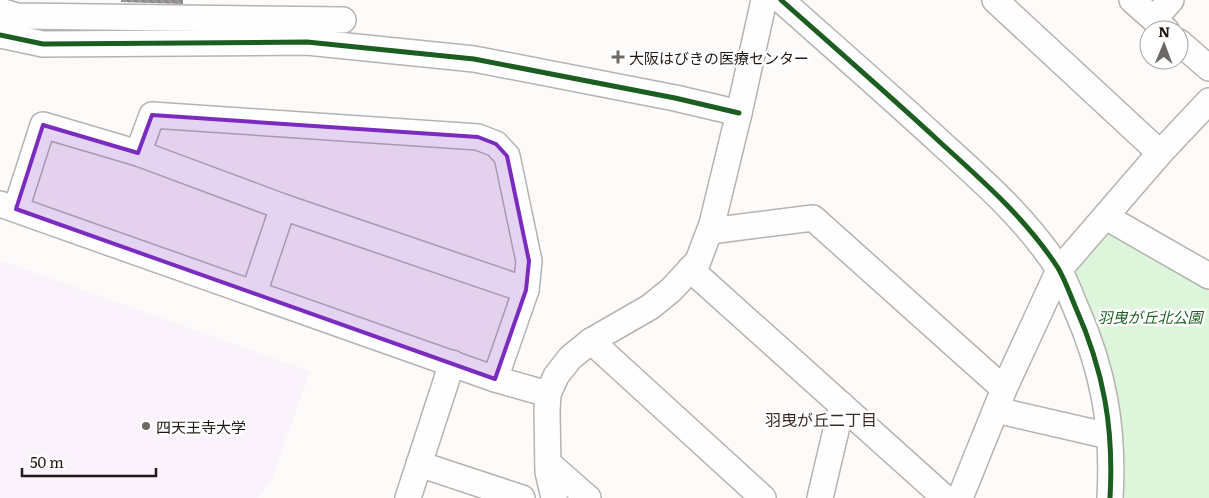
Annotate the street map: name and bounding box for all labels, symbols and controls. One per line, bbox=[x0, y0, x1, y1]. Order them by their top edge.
north arrow bbox=[1139, 20, 1189, 70]
text: N bbox=[1158, 21, 1171, 41]
place label: 大阪はびきの医療センター bbox=[629, 46, 809, 69]
marker: 大阪はびきの医療センター bbox=[611, 50, 625, 64]
park label: 羽曳が丘北公園 bbox=[1097, 305, 1204, 328]
district label: 羽曳が丘二丁目 bbox=[765, 407, 877, 431]
place label: 四天王寺大学 bbox=[156, 415, 246, 438]
marker: 四天王寺大学 bbox=[140, 420, 152, 432]
scale bar bbox=[22, 446, 156, 478]
text: 50 m bbox=[30, 450, 64, 473]

